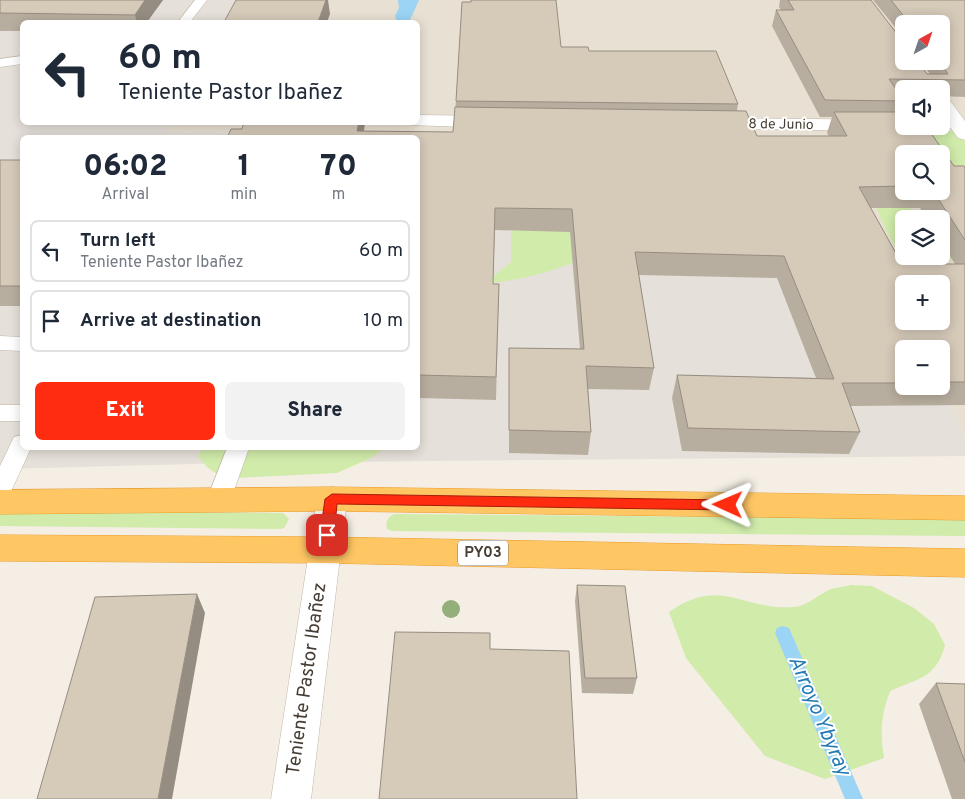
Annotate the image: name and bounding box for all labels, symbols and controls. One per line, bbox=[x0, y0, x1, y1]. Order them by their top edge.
north arrow bbox=[895, 15, 950, 70]
map controls bbox=[895, 15, 950, 395]
text: 60 m bbox=[118, 37, 202, 81]
icon: left bbox=[35, 40, 100, 105]
text: Teniente Pastor Ibañez bbox=[118, 80, 343, 107]
button: sound bbox=[895, 80, 950, 135]
street label: 8 de Junio bbox=[748, 116, 814, 134]
button: search bbox=[895, 145, 950, 200]
text: 06:02 bbox=[83, 149, 167, 186]
text: 1 bbox=[238, 149, 250, 186]
text: 70 bbox=[320, 149, 357, 186]
text: Arrival bbox=[101, 185, 149, 205]
text: min bbox=[231, 185, 257, 205]
text: m bbox=[332, 185, 345, 205]
button: layers bbox=[895, 210, 950, 265]
text: Turn left bbox=[80, 229, 156, 253]
icon: left bbox=[37, 237, 65, 265]
text: 60 m bbox=[359, 239, 403, 263]
text: Teniente Pastor Ibañez bbox=[80, 253, 244, 273]
button: + bbox=[895, 275, 950, 330]
icon: arrive bbox=[37, 307, 65, 335]
text: Arrive at destination bbox=[80, 309, 261, 333]
text: 10 m bbox=[363, 309, 403, 333]
button: − bbox=[895, 340, 950, 395]
button: Exit bbox=[35, 382, 215, 440]
button: Share bbox=[225, 382, 405, 440]
position arrow bbox=[701, 478, 753, 530]
pin bbox=[306, 514, 348, 556]
icon: arrive bbox=[313, 521, 341, 549]
road number: PY03 bbox=[458, 540, 508, 566]
street label: Teniente Pastor Ibañez bbox=[282, 581, 332, 777]
water label: Arroyo Ybyray bbox=[781, 652, 857, 782]

